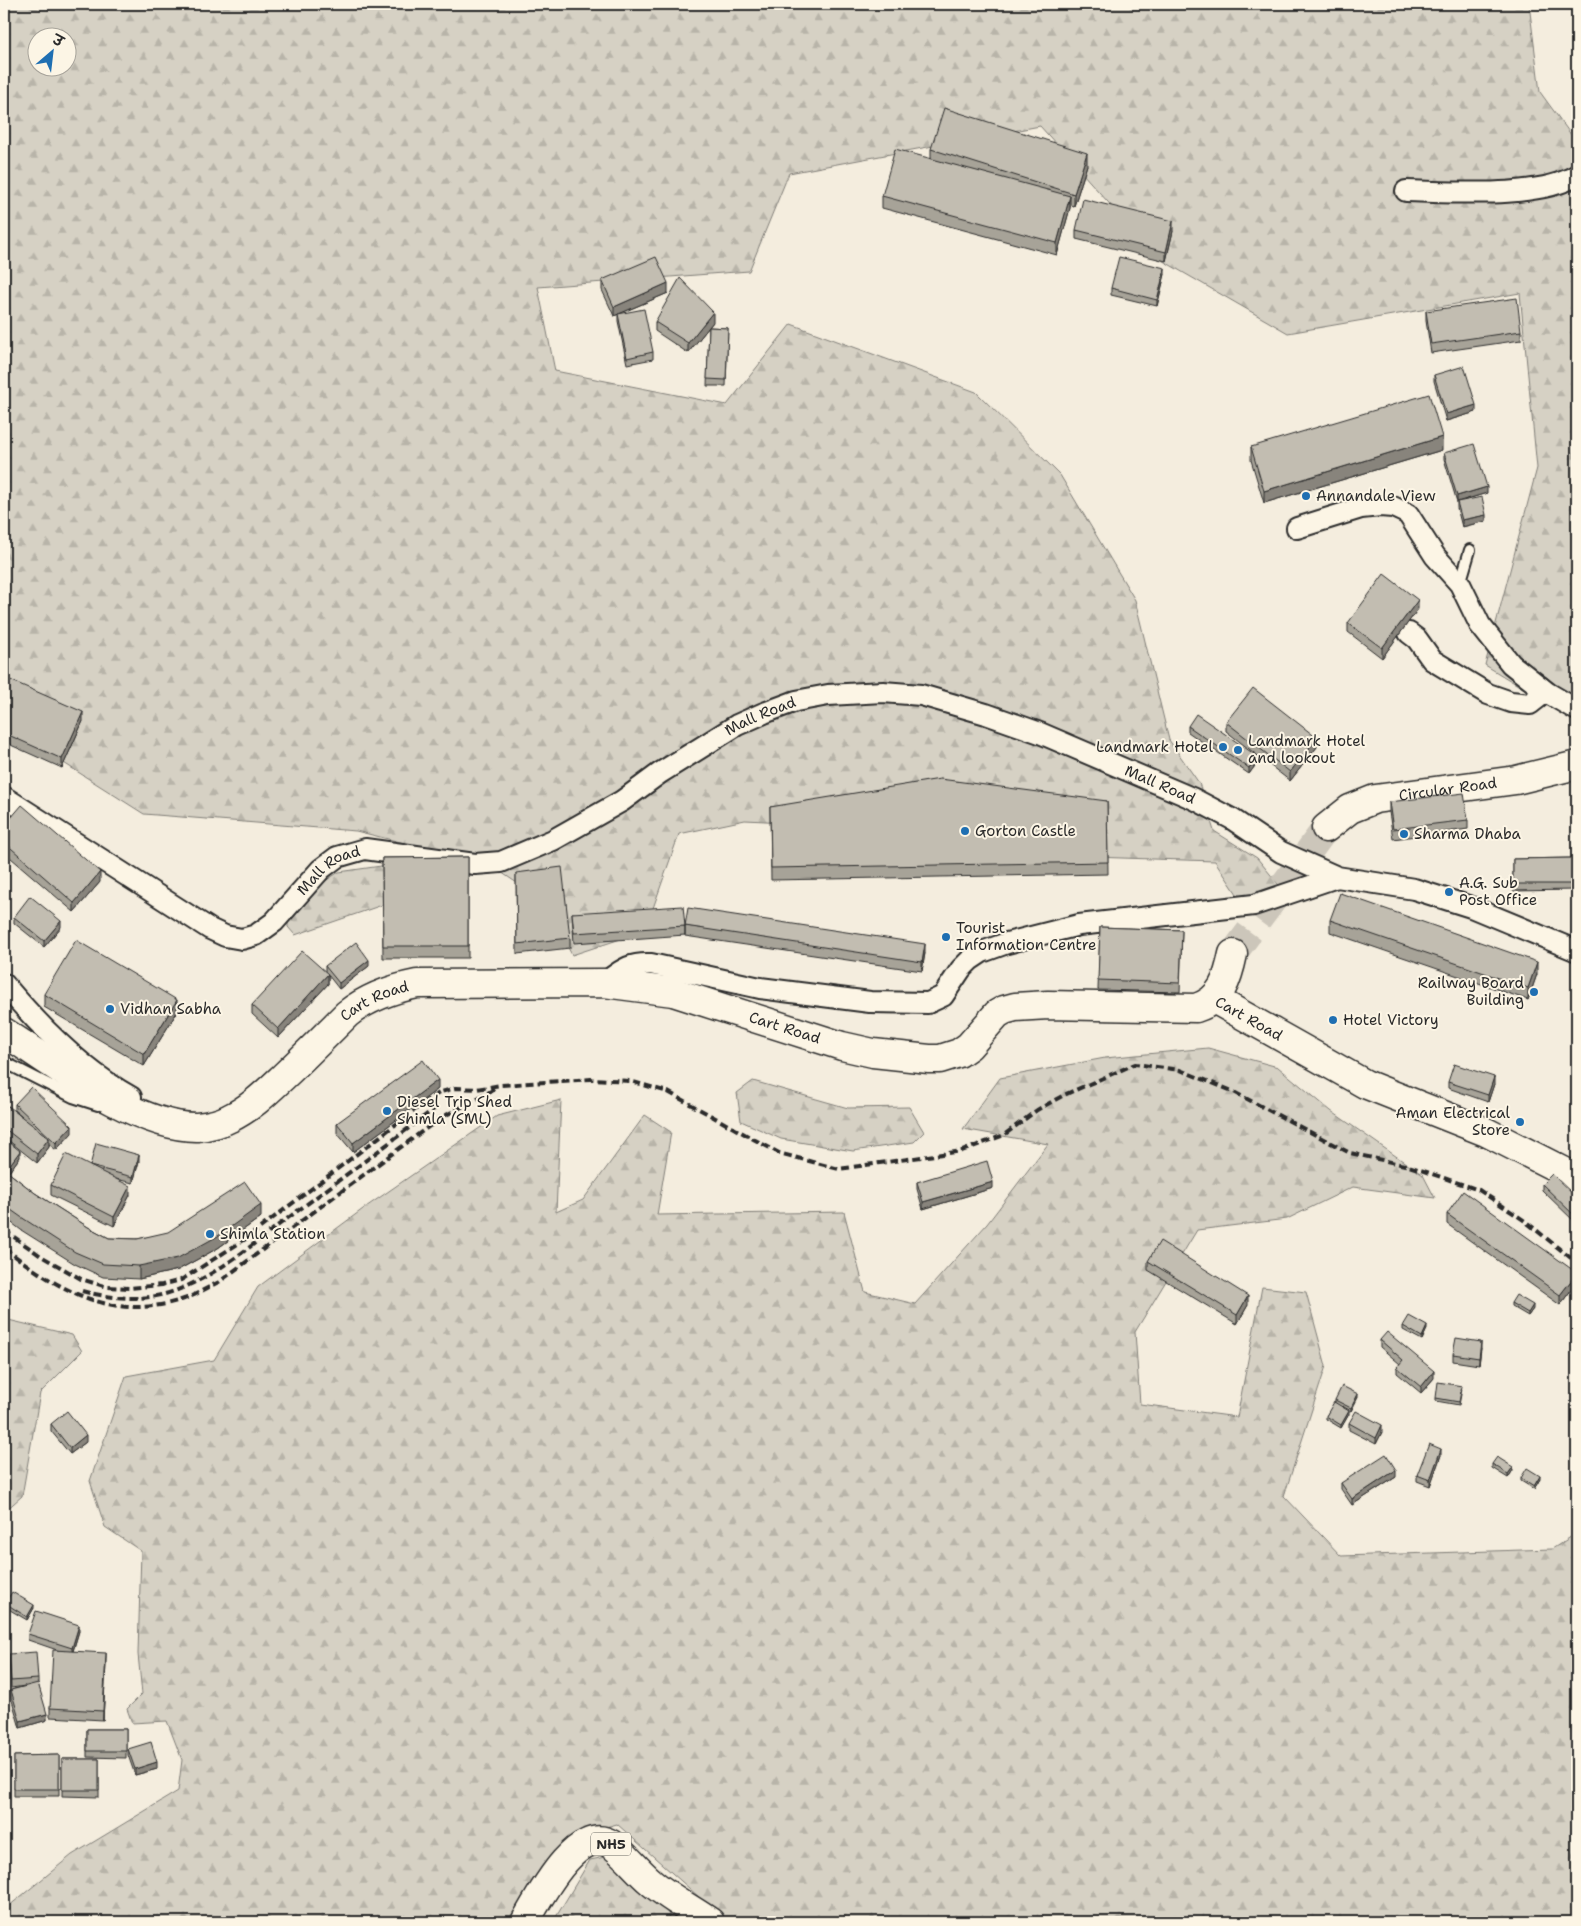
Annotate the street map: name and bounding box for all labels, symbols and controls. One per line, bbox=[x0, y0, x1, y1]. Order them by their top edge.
north arrow bbox=[28, 28, 78, 78]
text: उ bbox=[48, 29, 68, 51]
place label: Annandale View bbox=[1316, 486, 1436, 506]
marker: Annandale View bbox=[1300, 490, 1312, 502]
street label: Mall Road bbox=[721, 692, 799, 740]
place label: Landmark Hotel and lookout bbox=[1248, 731, 1366, 768]
place label: Landmark Hotel bbox=[1096, 737, 1213, 757]
marker: Landmark Hotel bbox=[1217, 741, 1229, 753]
marker: Landmark Hotel and lookout bbox=[1232, 744, 1244, 756]
street label: Mall Road bbox=[1121, 760, 1199, 809]
street label: Circular Road bbox=[1398, 773, 1499, 806]
place label: Gorton Castle bbox=[975, 821, 1076, 841]
place label: Sharma Dhaba bbox=[1414, 824, 1522, 844]
marker: Gorton Castle bbox=[959, 825, 971, 837]
marker: Sharma Dhaba bbox=[1398, 828, 1410, 840]
street label: Mall Road bbox=[292, 841, 363, 899]
place label: A.G. Sub Post Office bbox=[1459, 873, 1537, 910]
marker: A.G. Sub Post Office bbox=[1443, 886, 1455, 898]
place label: Tourist Information Centre bbox=[956, 918, 1097, 955]
marker: Tourist Information Centre bbox=[940, 931, 952, 943]
place label: Railway Board Building bbox=[1418, 973, 1524, 1010]
street label: Cart Road bbox=[335, 976, 411, 1026]
marker: Railway Board Building bbox=[1528, 986, 1540, 998]
street label: Cart Road bbox=[1212, 992, 1286, 1046]
place label: Vidhan Sabha bbox=[120, 999, 222, 1019]
marker: Vidhan Sabha bbox=[104, 1003, 116, 1015]
street label: Cart Road bbox=[746, 1007, 824, 1049]
place label: Hotel Victory bbox=[1343, 1010, 1439, 1030]
marker: Hotel Victory bbox=[1327, 1014, 1339, 1026]
place label: Diesel Trip Shed Shimla (SML) bbox=[397, 1092, 513, 1129]
place label: Aman Electrical Store bbox=[1396, 1103, 1510, 1140]
marker: Diesel Trip Shed Shimla (SML) bbox=[381, 1105, 393, 1117]
marker: Aman Electrical Store bbox=[1514, 1116, 1526, 1128]
place label: Shimla Station bbox=[220, 1224, 325, 1244]
marker: Shimla Station bbox=[204, 1228, 216, 1240]
road number: NH5 bbox=[591, 1832, 631, 1856]

